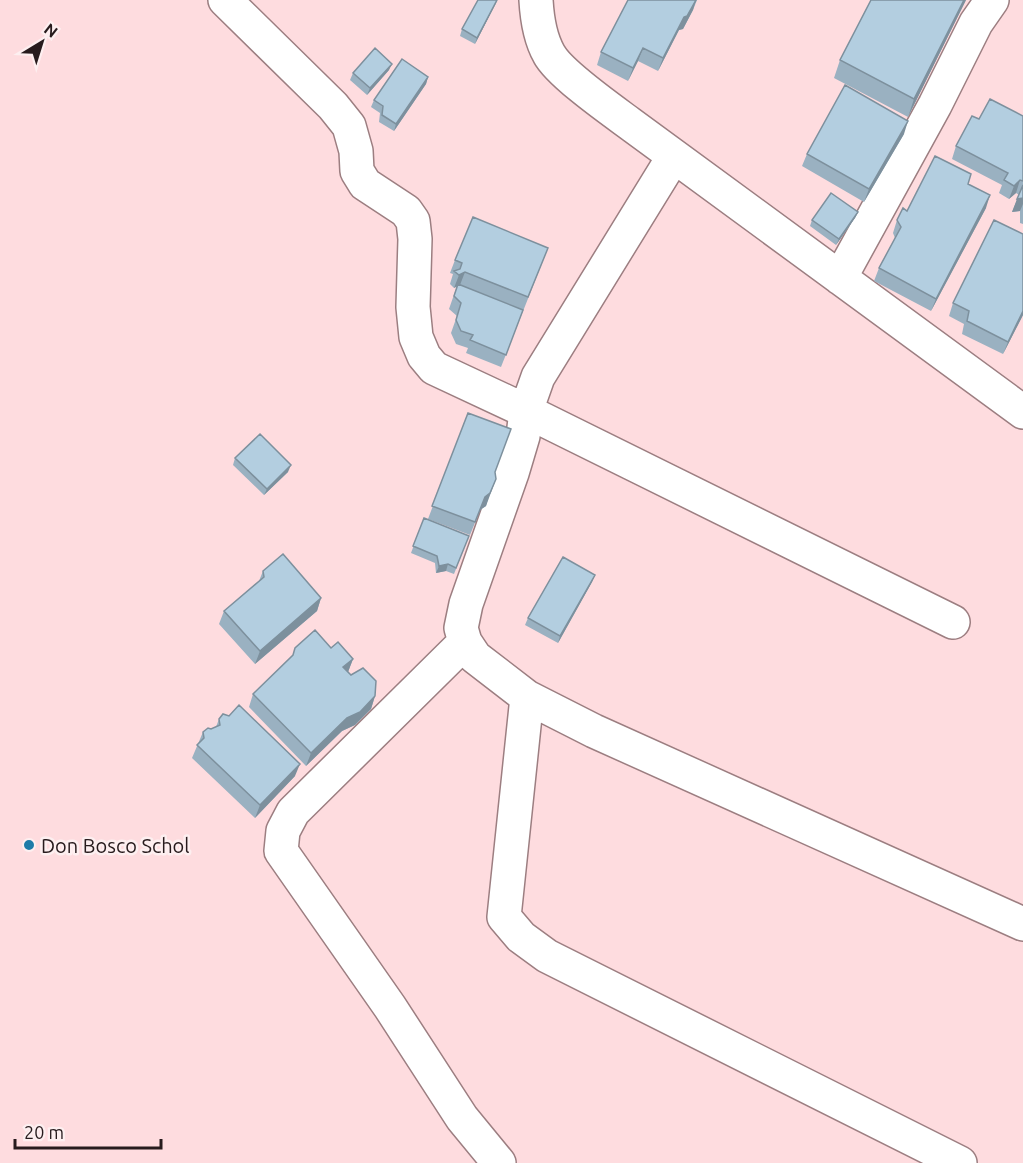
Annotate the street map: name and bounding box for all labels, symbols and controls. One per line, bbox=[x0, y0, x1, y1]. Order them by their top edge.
north arrow bbox=[12, 12, 72, 72]
text: N bbox=[41, 19, 61, 41]
place label: Don Bosco Schol bbox=[41, 834, 190, 857]
marker: Don Bosco Schol bbox=[22, 838, 36, 852]
scale bar bbox=[15, 1112, 160, 1150]
text: 20 m bbox=[24, 1122, 64, 1142]

